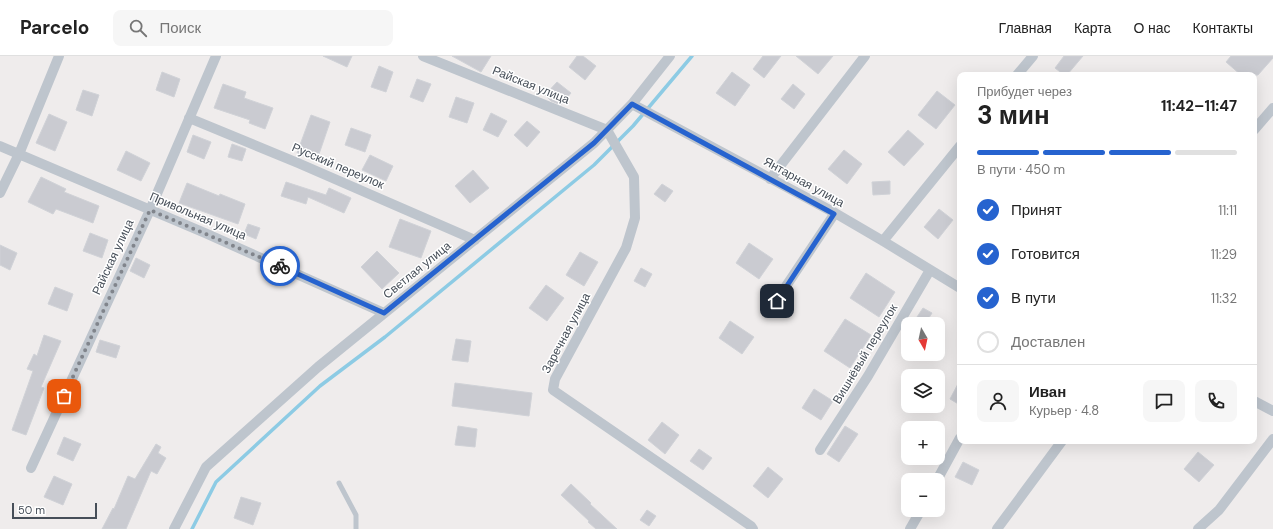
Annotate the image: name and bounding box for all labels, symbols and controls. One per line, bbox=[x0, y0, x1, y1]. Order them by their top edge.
search box bbox=[113, 10, 393, 46]
text: Parcelo bbox=[20, 15, 89, 40]
icon: search bbox=[127, 17, 149, 39]
text: Поиск bbox=[159, 18, 201, 38]
text: Главная bbox=[999, 19, 1052, 37]
text: Карта bbox=[1074, 19, 1111, 37]
text: О нас bbox=[1133, 19, 1171, 37]
text: Контакты bbox=[1193, 19, 1253, 37]
street label: Райская улица bbox=[490, 62, 572, 108]
text: Прибудет через bbox=[977, 83, 1072, 100]
text: 11:42–11:47 bbox=[1161, 96, 1237, 116]
text: 3 мин bbox=[977, 98, 1050, 132]
street label: Русский переулок bbox=[289, 139, 387, 193]
street label: Янтарная улица bbox=[761, 153, 848, 211]
text: В пути · 450 m bbox=[977, 161, 1065, 178]
street label: Привольная улица bbox=[147, 188, 249, 244]
icon: check bbox=[977, 199, 999, 221]
text: Принят bbox=[1011, 200, 1062, 220]
text: 11:11 bbox=[1218, 202, 1237, 219]
street label: Райская улица bbox=[88, 216, 138, 297]
street label: Светлая улица bbox=[380, 238, 454, 302]
icon: check bbox=[977, 243, 999, 265]
text: Готовится bbox=[1011, 244, 1080, 264]
courier bbox=[260, 246, 300, 286]
text: 11:29 bbox=[1211, 246, 1237, 263]
icon: bike bbox=[269, 255, 291, 277]
pin bbox=[760, 284, 794, 318]
icon: check bbox=[977, 287, 999, 309]
text: В пути bbox=[1011, 288, 1056, 308]
street label: Заречная улица bbox=[538, 290, 594, 376]
icon: home bbox=[766, 290, 788, 312]
text: 11:32 bbox=[1211, 290, 1237, 307]
street label: Вишнёвый переулок bbox=[829, 301, 902, 407]
north arrow bbox=[901, 317, 945, 361]
map controls bbox=[901, 317, 945, 517]
text: Доставлен bbox=[1011, 332, 1085, 352]
button: layers bbox=[901, 369, 945, 413]
pin bbox=[47, 379, 81, 413]
button: person bbox=[977, 380, 1019, 422]
button: chat bbox=[1143, 380, 1185, 422]
button: phone bbox=[1195, 380, 1237, 422]
text: Иван bbox=[1029, 382, 1066, 402]
icon: bag bbox=[53, 385, 75, 407]
text: Курьер · 4.8 bbox=[1029, 402, 1099, 419]
button: + bbox=[901, 421, 945, 465]
button: − bbox=[901, 473, 945, 517]
scale bar bbox=[12, 501, 97, 520]
text: 50 m bbox=[18, 503, 45, 517]

